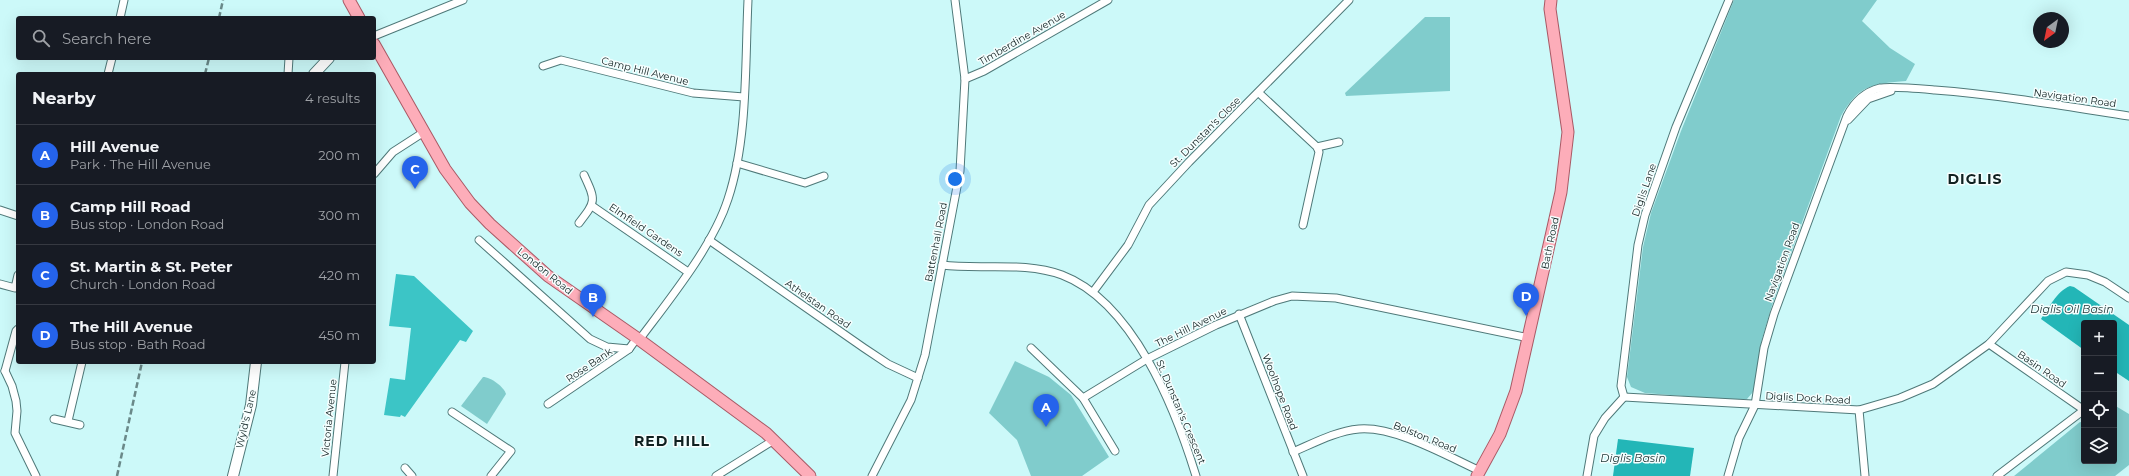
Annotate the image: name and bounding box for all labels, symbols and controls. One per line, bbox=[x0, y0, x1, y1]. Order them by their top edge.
street label: Timberdine Avenue bbox=[976, 8, 1068, 68]
north arrow bbox=[2033, 12, 2069, 48]
search box bbox=[16, 16, 376, 60]
icon: search bbox=[30, 27, 52, 49]
text: Search here bbox=[62, 29, 151, 48]
street label: Camp Hill Avenue bbox=[600, 54, 690, 88]
street label: Navigation Road bbox=[2033, 86, 2117, 110]
text: Nearby bbox=[32, 88, 96, 108]
text: 4 results bbox=[305, 90, 360, 106]
street label: St. Dunstan's Close bbox=[1167, 94, 1243, 170]
text: Hill Avenue bbox=[70, 137, 159, 156]
text: A bbox=[40, 147, 50, 163]
text: 200 m bbox=[318, 147, 360, 163]
text: Park · The Hill Avenue bbox=[70, 156, 211, 172]
pin: C bbox=[402, 156, 428, 189]
street label: Diglis Lane bbox=[1629, 162, 1659, 218]
your location bbox=[945, 169, 965, 189]
district label: DIGLIS bbox=[1948, 170, 2002, 188]
text: Camp Hill Road bbox=[70, 197, 191, 216]
street label: Elmfield Gardens bbox=[607, 201, 685, 260]
street label: Battenhall Road bbox=[922, 201, 950, 283]
text: B bbox=[40, 207, 50, 223]
text: 300 m bbox=[318, 207, 360, 223]
text: Bus stop · London Road bbox=[70, 216, 224, 232]
street label: Bath Road bbox=[1538, 216, 1562, 270]
street label: Navigation Road bbox=[1762, 221, 1802, 303]
street label: London Road bbox=[515, 245, 575, 297]
text: St. Martin & St. Peter bbox=[70, 257, 232, 276]
text: C bbox=[40, 267, 50, 283]
text: 420 m bbox=[318, 267, 360, 283]
text: Church · London Road bbox=[70, 276, 216, 292]
street label: Athelstan Road bbox=[783, 277, 853, 331]
pin: D bbox=[1513, 283, 1539, 316]
pin: B bbox=[580, 284, 606, 317]
water label: Diglis Oil Basin bbox=[2030, 302, 2114, 316]
street label: The Hill Avenue bbox=[1153, 304, 1229, 350]
text: The Hill Avenue bbox=[70, 317, 193, 336]
map controls bbox=[2081, 320, 2117, 464]
button: + bbox=[2081, 320, 2117, 356]
text: D bbox=[40, 327, 50, 343]
text: 450 m bbox=[318, 327, 360, 343]
text: Bus stop · Bath Road bbox=[70, 336, 206, 352]
street label: Rose Bank bbox=[563, 345, 615, 385]
street label: Basin Road bbox=[2015, 347, 2069, 391]
street label: Woolhope Road bbox=[1260, 352, 1300, 432]
button: − bbox=[2081, 356, 2117, 392]
street label: St. Dunstan's Crescent bbox=[1153, 358, 1209, 466]
street label: Victoria Avenue bbox=[318, 378, 340, 458]
street label: Wyld's Lane bbox=[233, 388, 259, 450]
street label: Diglis Dock Road bbox=[1765, 389, 1851, 407]
button: locate bbox=[2081, 392, 2117, 428]
pin: A bbox=[1033, 394, 1059, 427]
street label: Bolston Road bbox=[1391, 418, 1459, 456]
button: layers bbox=[2081, 428, 2117, 464]
district label: RED HILL bbox=[634, 432, 710, 450]
water label: Diglis Basin bbox=[1600, 451, 1666, 465]

